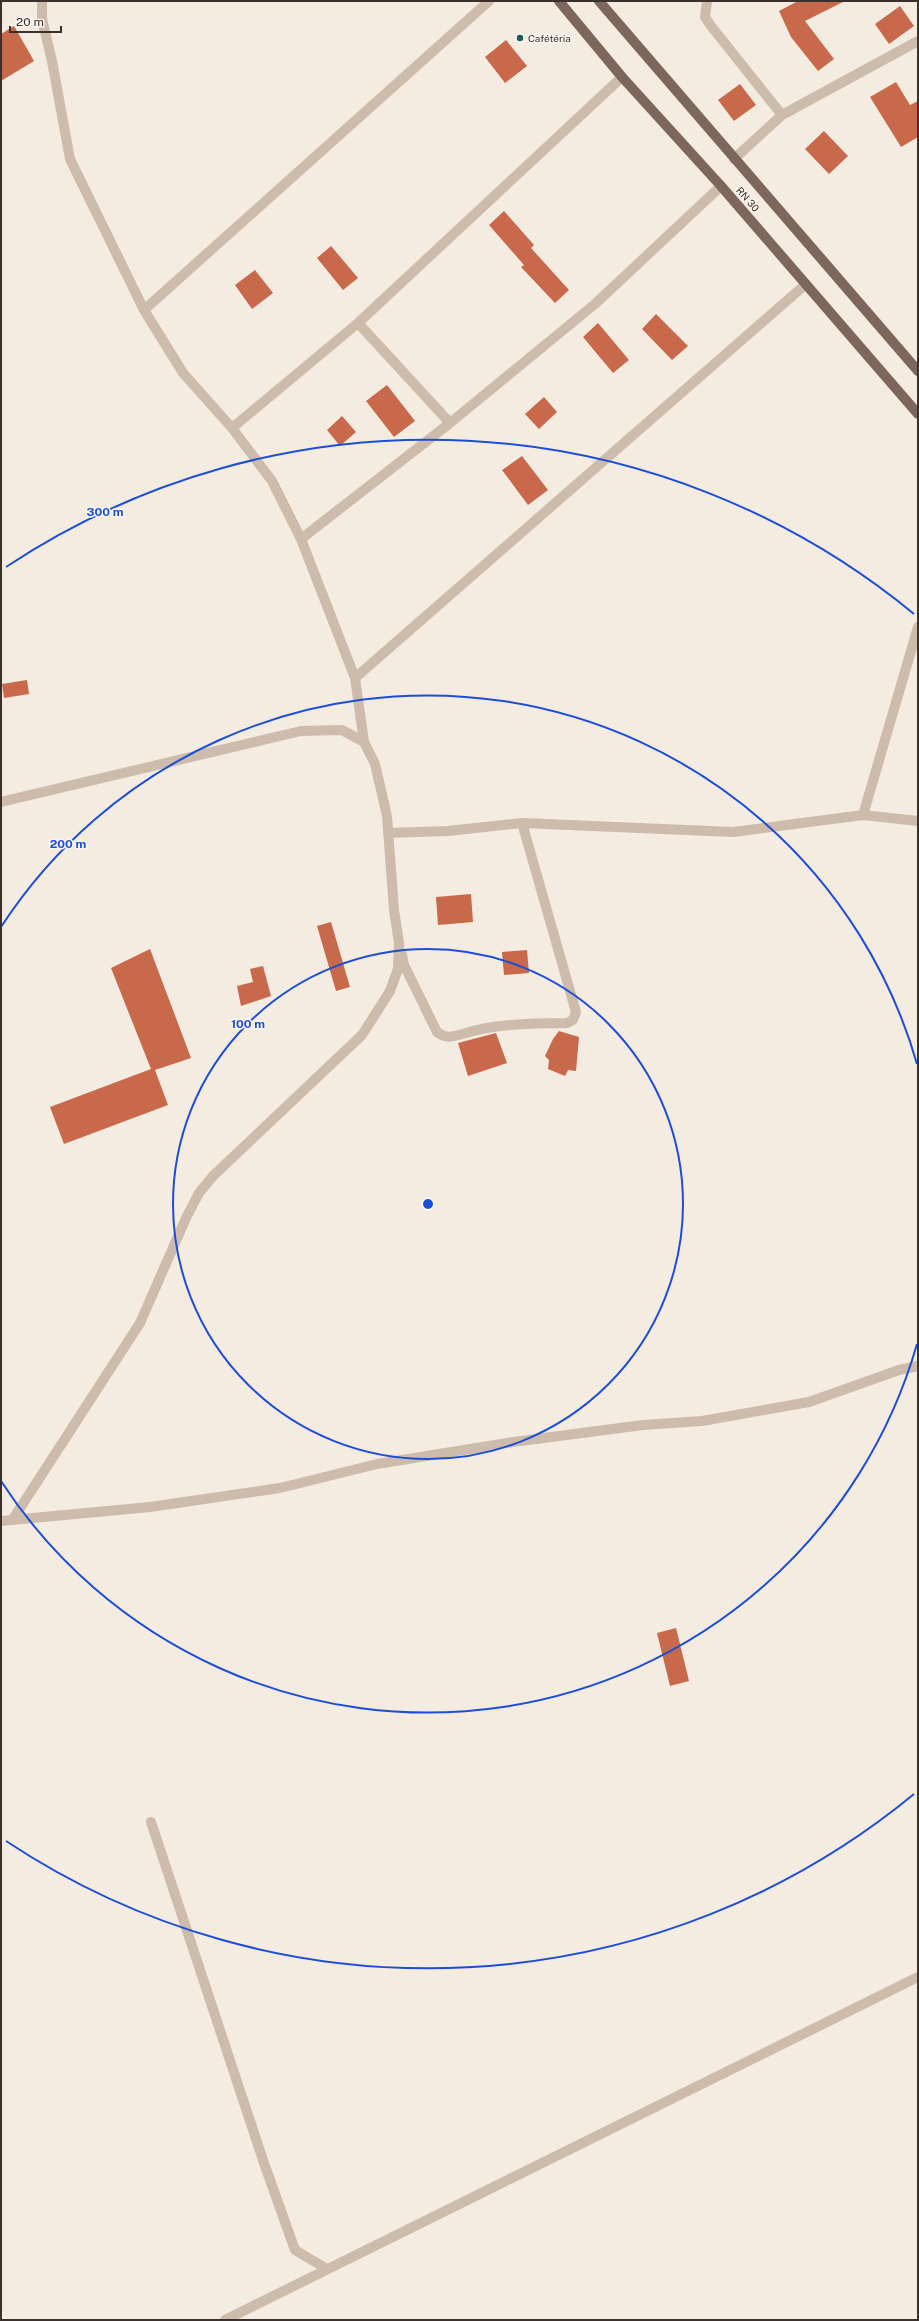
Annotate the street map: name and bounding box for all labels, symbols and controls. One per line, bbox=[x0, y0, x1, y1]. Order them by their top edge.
scale bar bbox=[10, 8, 61, 34]
text: 20 m bbox=[16, 15, 44, 29]
place label: Cafétéria bbox=[528, 32, 571, 44]
marker: Cafétéria bbox=[515, 33, 525, 43]
street label: RN 30 bbox=[734, 184, 762, 214]
text: 300 m bbox=[87, 505, 124, 519]
text: 200 m bbox=[50, 837, 86, 851]
text: 100 m bbox=[231, 1017, 265, 1031]
centre of rings bbox=[421, 1197, 435, 1211]

